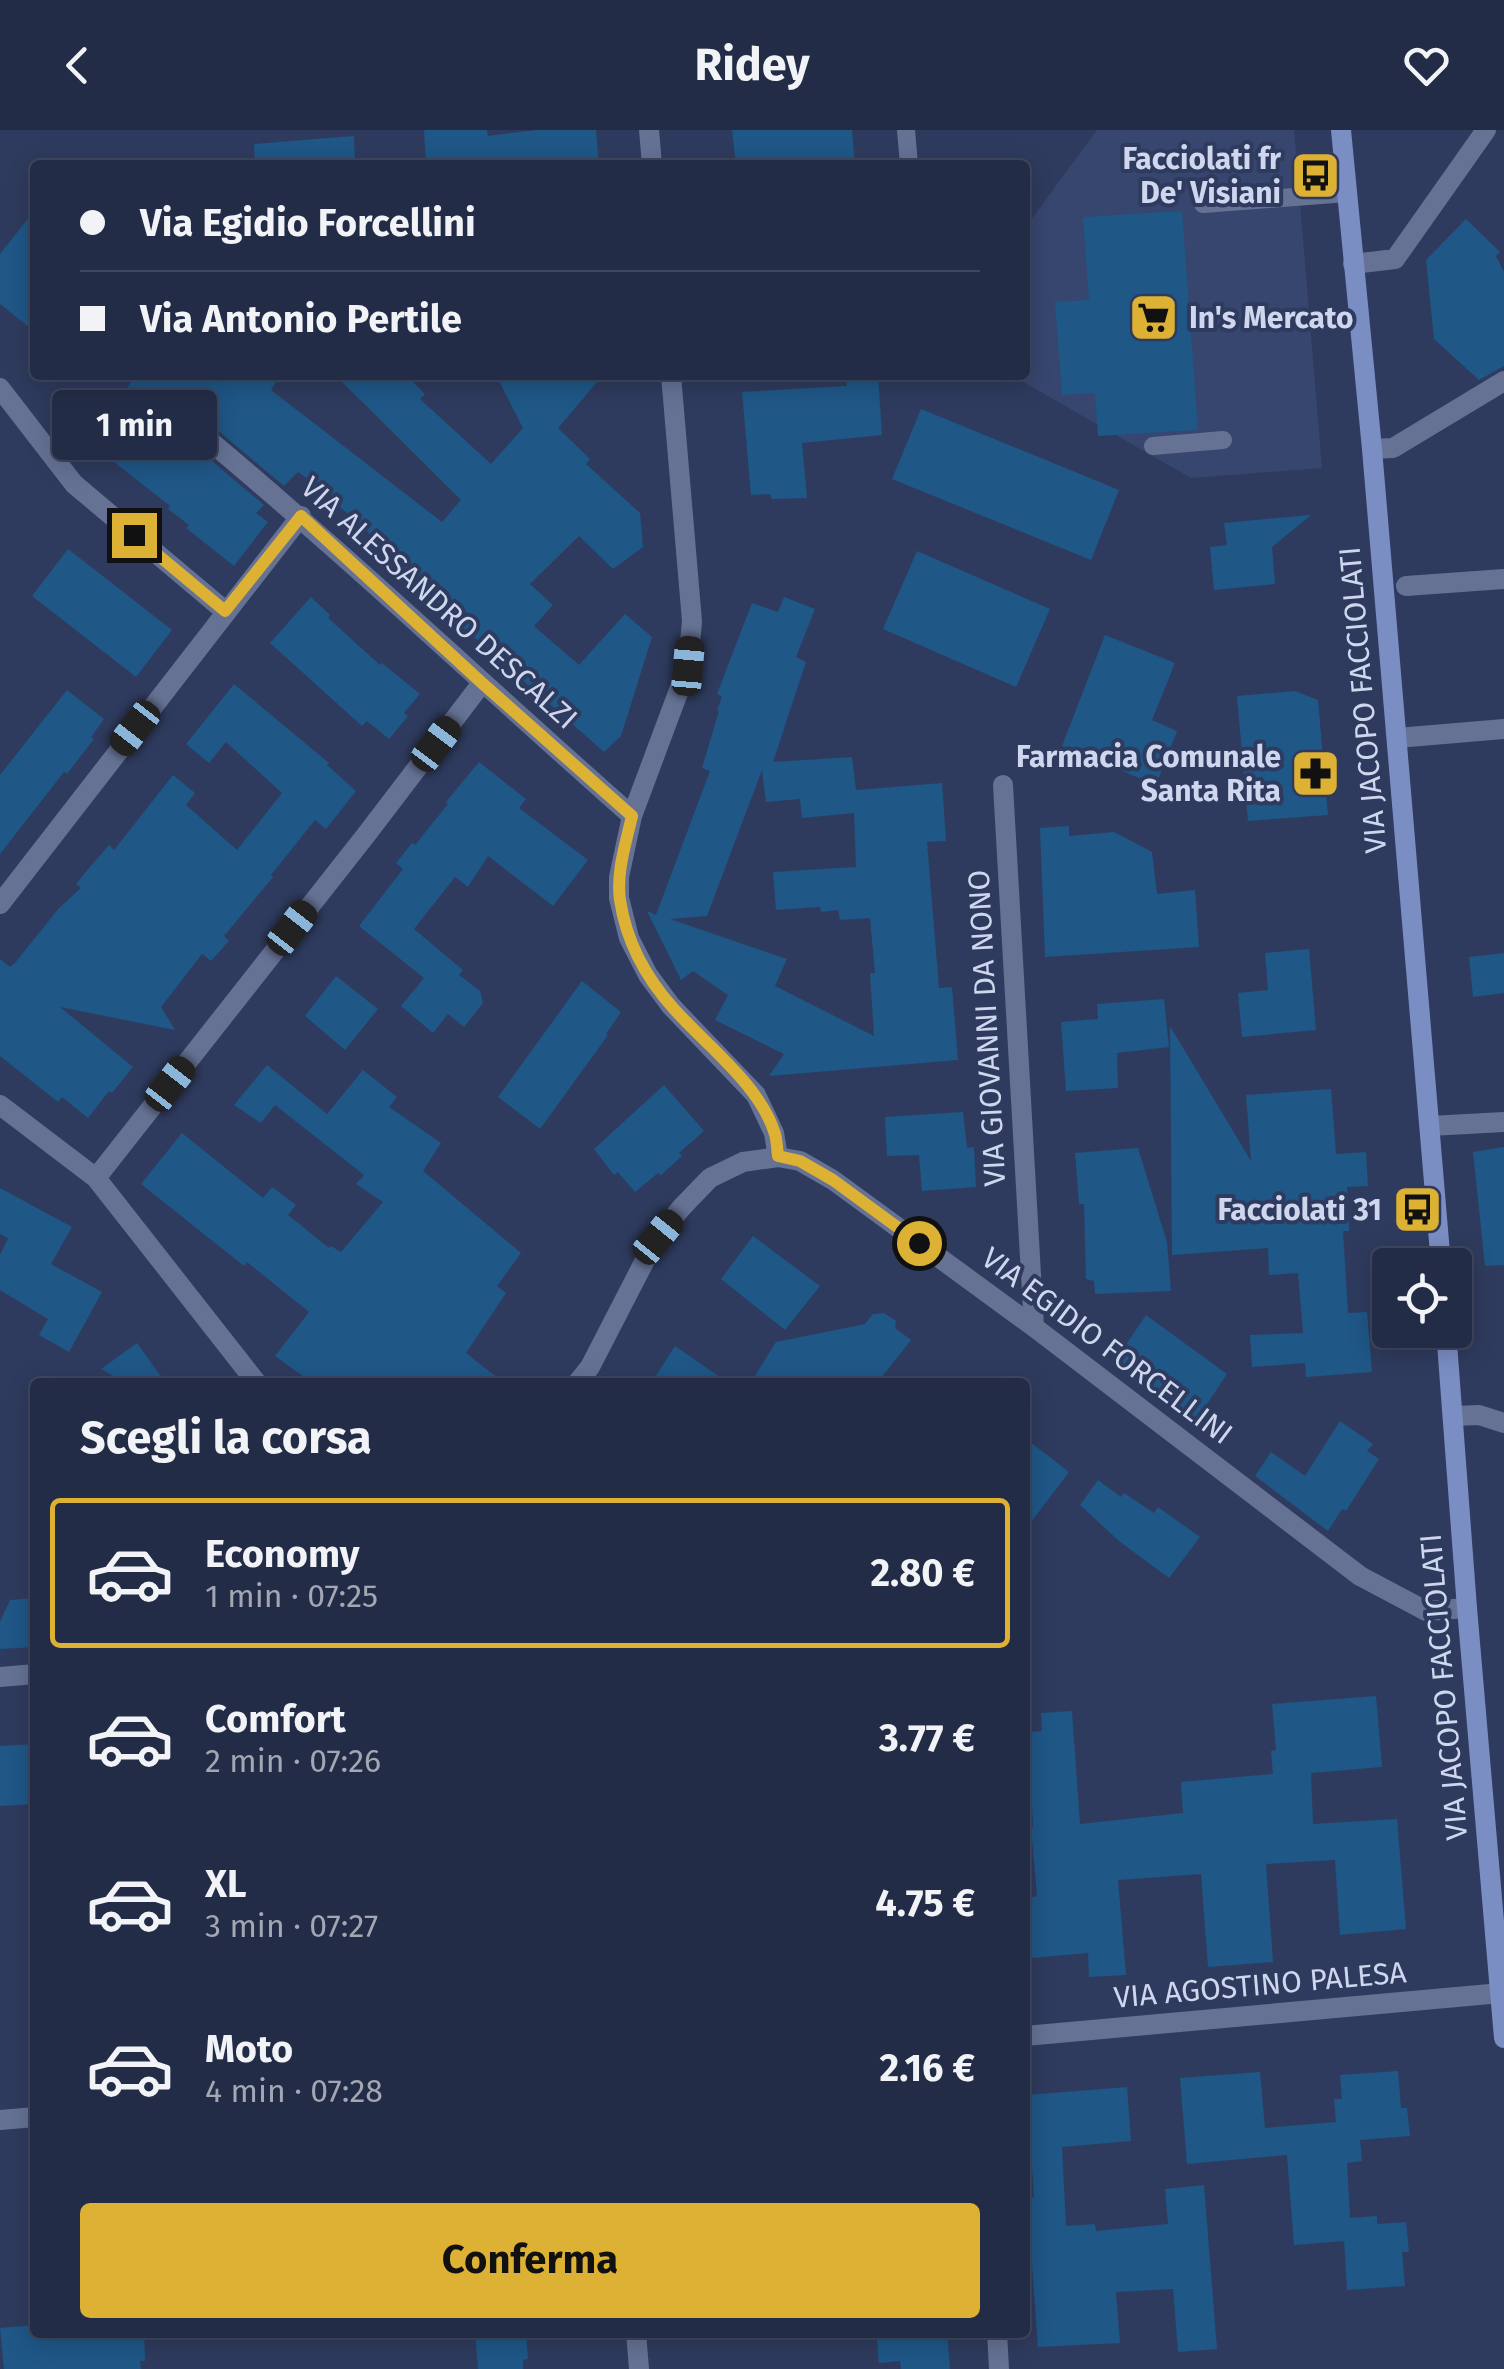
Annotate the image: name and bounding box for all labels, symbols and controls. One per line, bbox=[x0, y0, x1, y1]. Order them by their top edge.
icon: back bbox=[50, 38, 105, 93]
text: Ridey bbox=[694, 38, 810, 92]
icon: heart bbox=[1399, 38, 1454, 93]
place label: Facciolati fr De' Visiani bbox=[1123, 141, 1282, 211]
bus stop icon: Facciolati fr De' Visiani bbox=[1290, 150, 1342, 202]
text: Via Egidio Forcellini bbox=[140, 200, 476, 246]
supermarket icon: In's Mercato bbox=[1128, 292, 1180, 344]
text: Via Antonio Pertile bbox=[140, 296, 462, 342]
place label: In's Mercato bbox=[1189, 300, 1354, 336]
callout: 1 min bbox=[52, 390, 216, 460]
text: 1 min bbox=[96, 406, 173, 444]
street label: VIA ALESSANDRO DESCALZI bbox=[293, 469, 585, 737]
route end bbox=[112, 513, 157, 558]
street label: VIA JACOPO FACCIOLATI bbox=[1332, 545, 1394, 855]
car bbox=[670, 635, 706, 697]
car bbox=[105, 695, 165, 761]
car bbox=[406, 711, 466, 777]
place label: Farmacia Comunale Santa Rita bbox=[1016, 739, 1281, 809]
pharmacy icon: Farmacia Comunale Santa Rita bbox=[1290, 748, 1342, 800]
street label: VIA GIOVANNI DA NONO bbox=[961, 869, 1013, 1187]
car bbox=[262, 895, 322, 961]
car bbox=[140, 1051, 200, 1117]
bus stop icon: Facciolati 31 bbox=[1391, 1184, 1443, 1236]
place label: Facciolati 31 bbox=[1217, 1192, 1382, 1228]
car bbox=[627, 1204, 689, 1270]
route start bbox=[897, 1221, 942, 1266]
street label: VIA EGIDIO FORCELLINI bbox=[974, 1240, 1240, 1452]
map controls bbox=[1372, 1248, 1472, 1348]
button: locate bbox=[1372, 1248, 1472, 1348]
text: Scegli la corsa bbox=[80, 1411, 372, 1465]
icon: car bbox=[85, 1528, 175, 1618]
text: Economy bbox=[205, 1531, 360, 1577]
street label: VIA JACOPO FACCIOLATI bbox=[1413, 1532, 1475, 1842]
text: 2.80 € bbox=[870, 1550, 975, 1596]
text: 1 min · 07:25 bbox=[205, 1577, 378, 1615]
icon: car bbox=[85, 1693, 175, 1783]
text: Comfort bbox=[205, 1696, 346, 1742]
text: 3.77 € bbox=[879, 1715, 975, 1761]
text: 2 min · 07:26 bbox=[205, 1742, 381, 1780]
icon: car bbox=[85, 1858, 175, 1948]
text: XL bbox=[205, 1861, 247, 1907]
text: 4.75 € bbox=[875, 1880, 975, 1926]
text: 3 min · 07:27 bbox=[205, 1907, 378, 1945]
street label: VIA AGOSTINO PALESA bbox=[1112, 1954, 1409, 2016]
icon: car bbox=[85, 2023, 175, 2113]
text: Moto bbox=[205, 2026, 293, 2072]
text: 2.16 € bbox=[880, 2045, 975, 2091]
text: 4 min · 07:28 bbox=[205, 2072, 383, 2110]
button: Conferma bbox=[80, 2203, 980, 2318]

